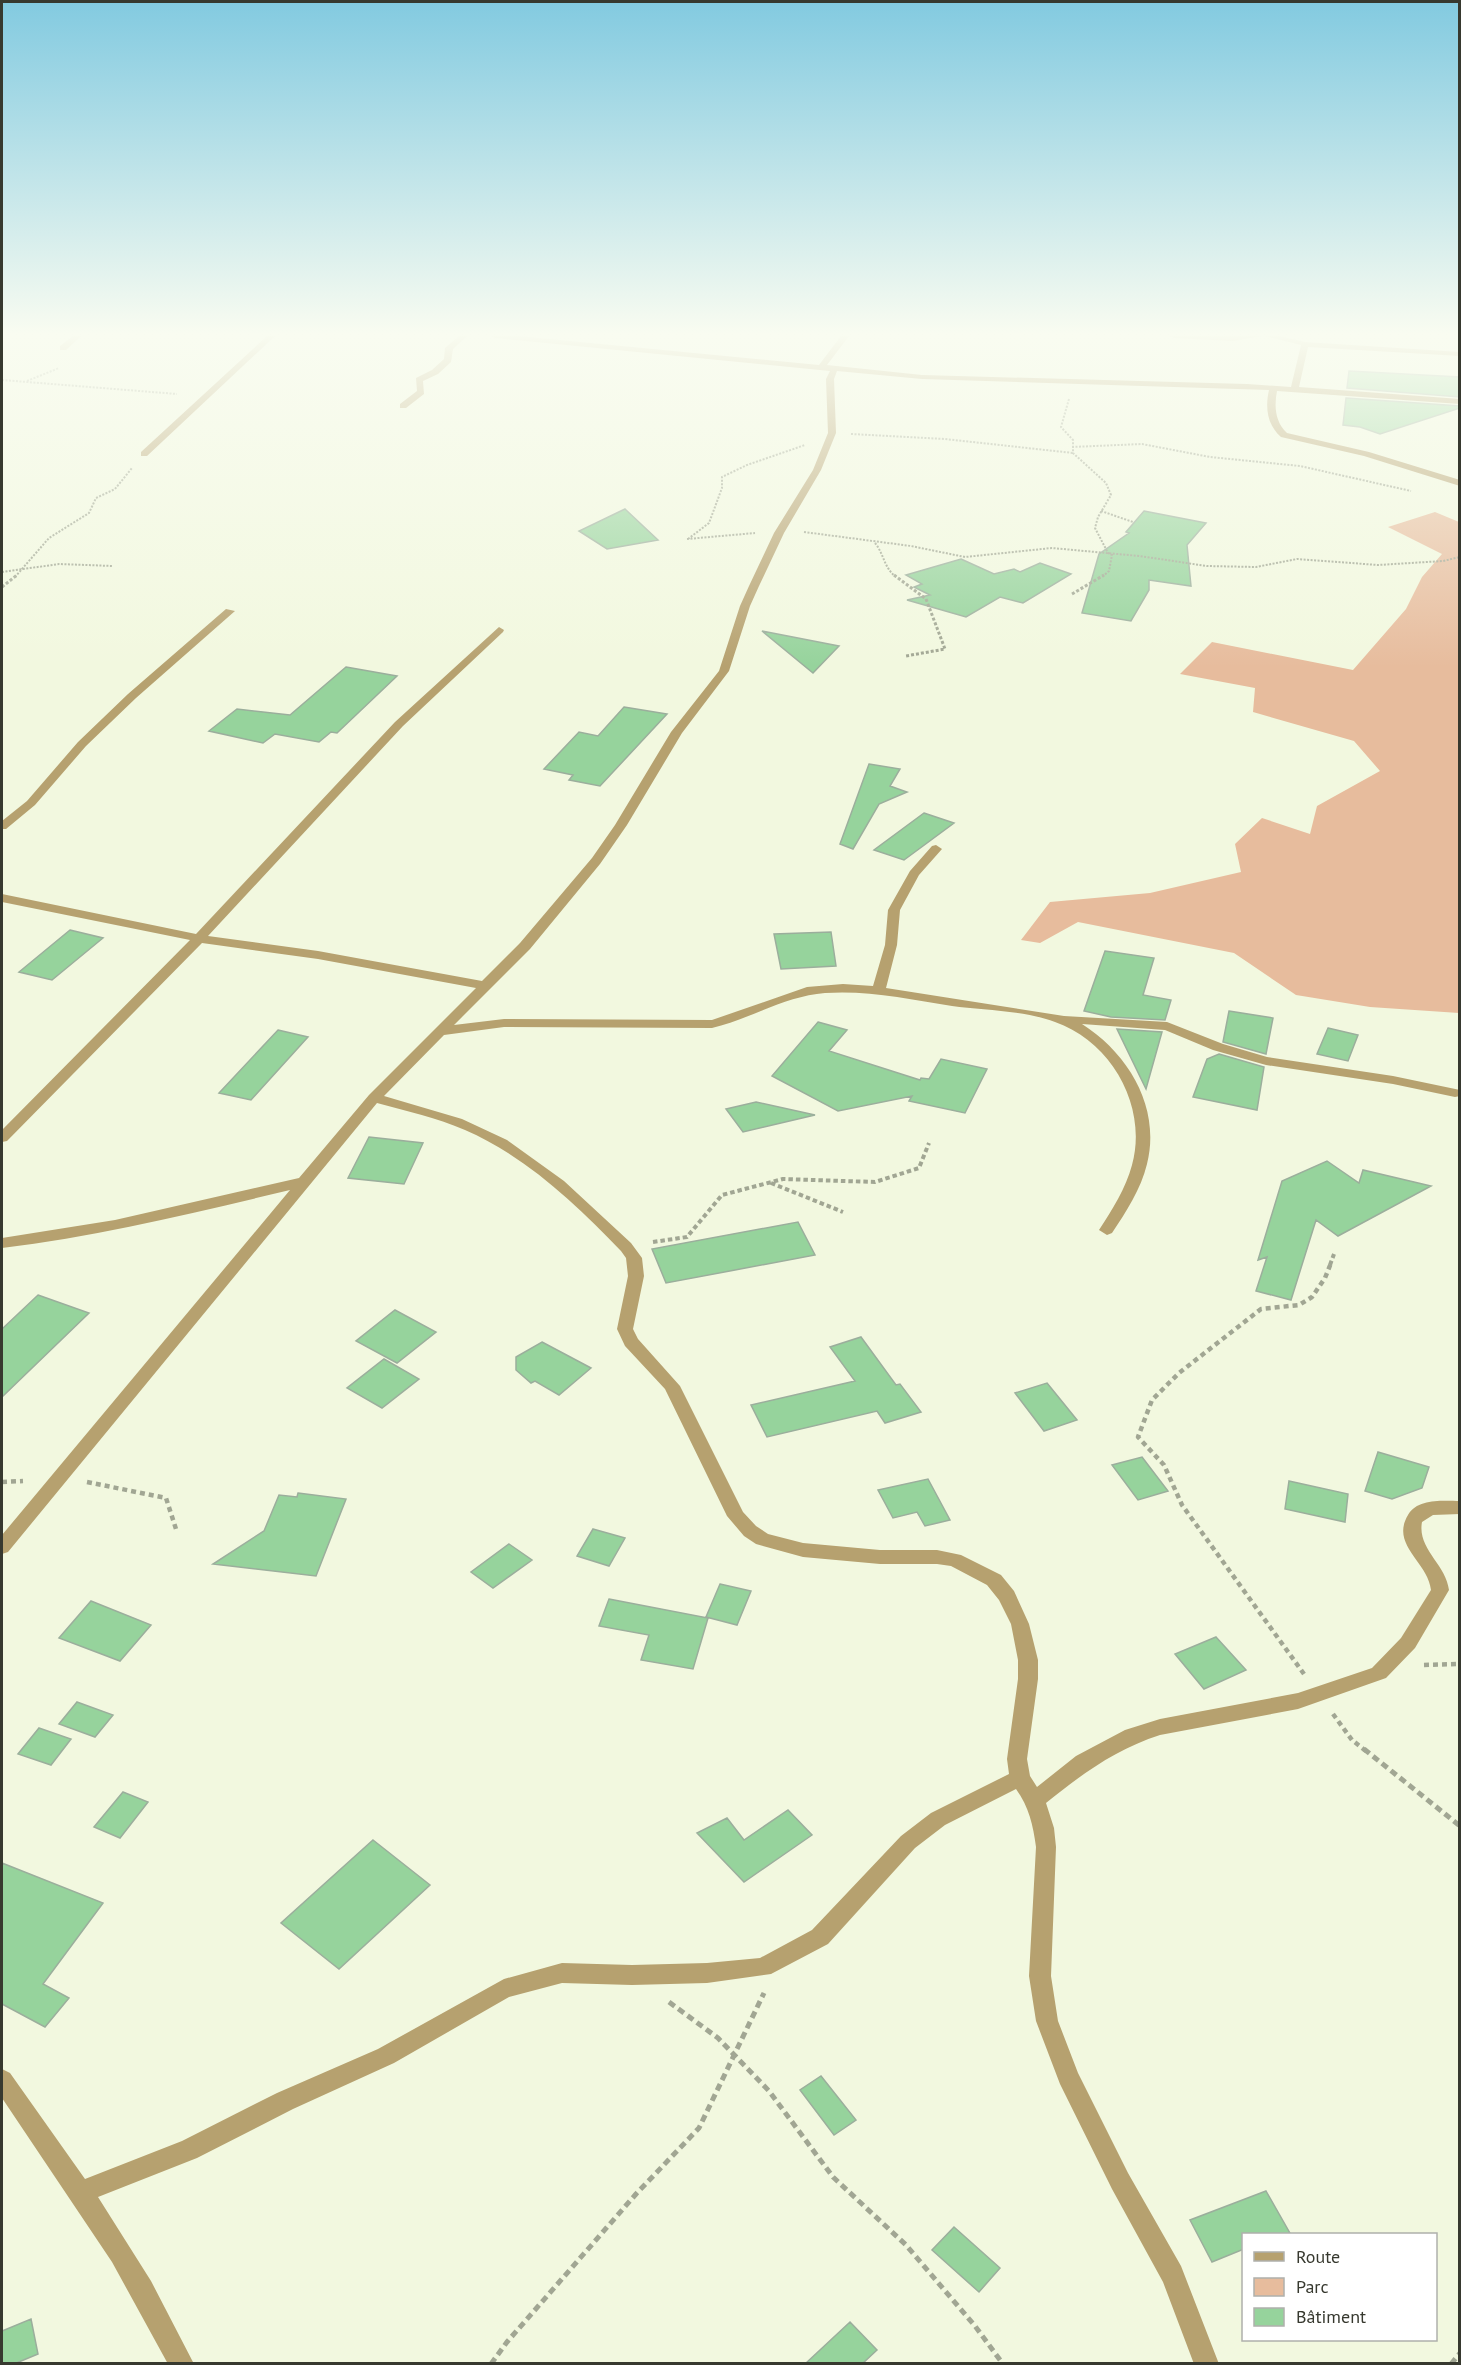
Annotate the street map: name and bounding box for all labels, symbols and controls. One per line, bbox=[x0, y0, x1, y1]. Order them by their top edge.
legend bbox=[1242, 2233, 1437, 2341]
text: Route bbox=[1296, 2245, 1340, 2268]
text: Parc bbox=[1296, 2275, 1329, 2298]
text: Bâtiment bbox=[1296, 2305, 1366, 2328]

